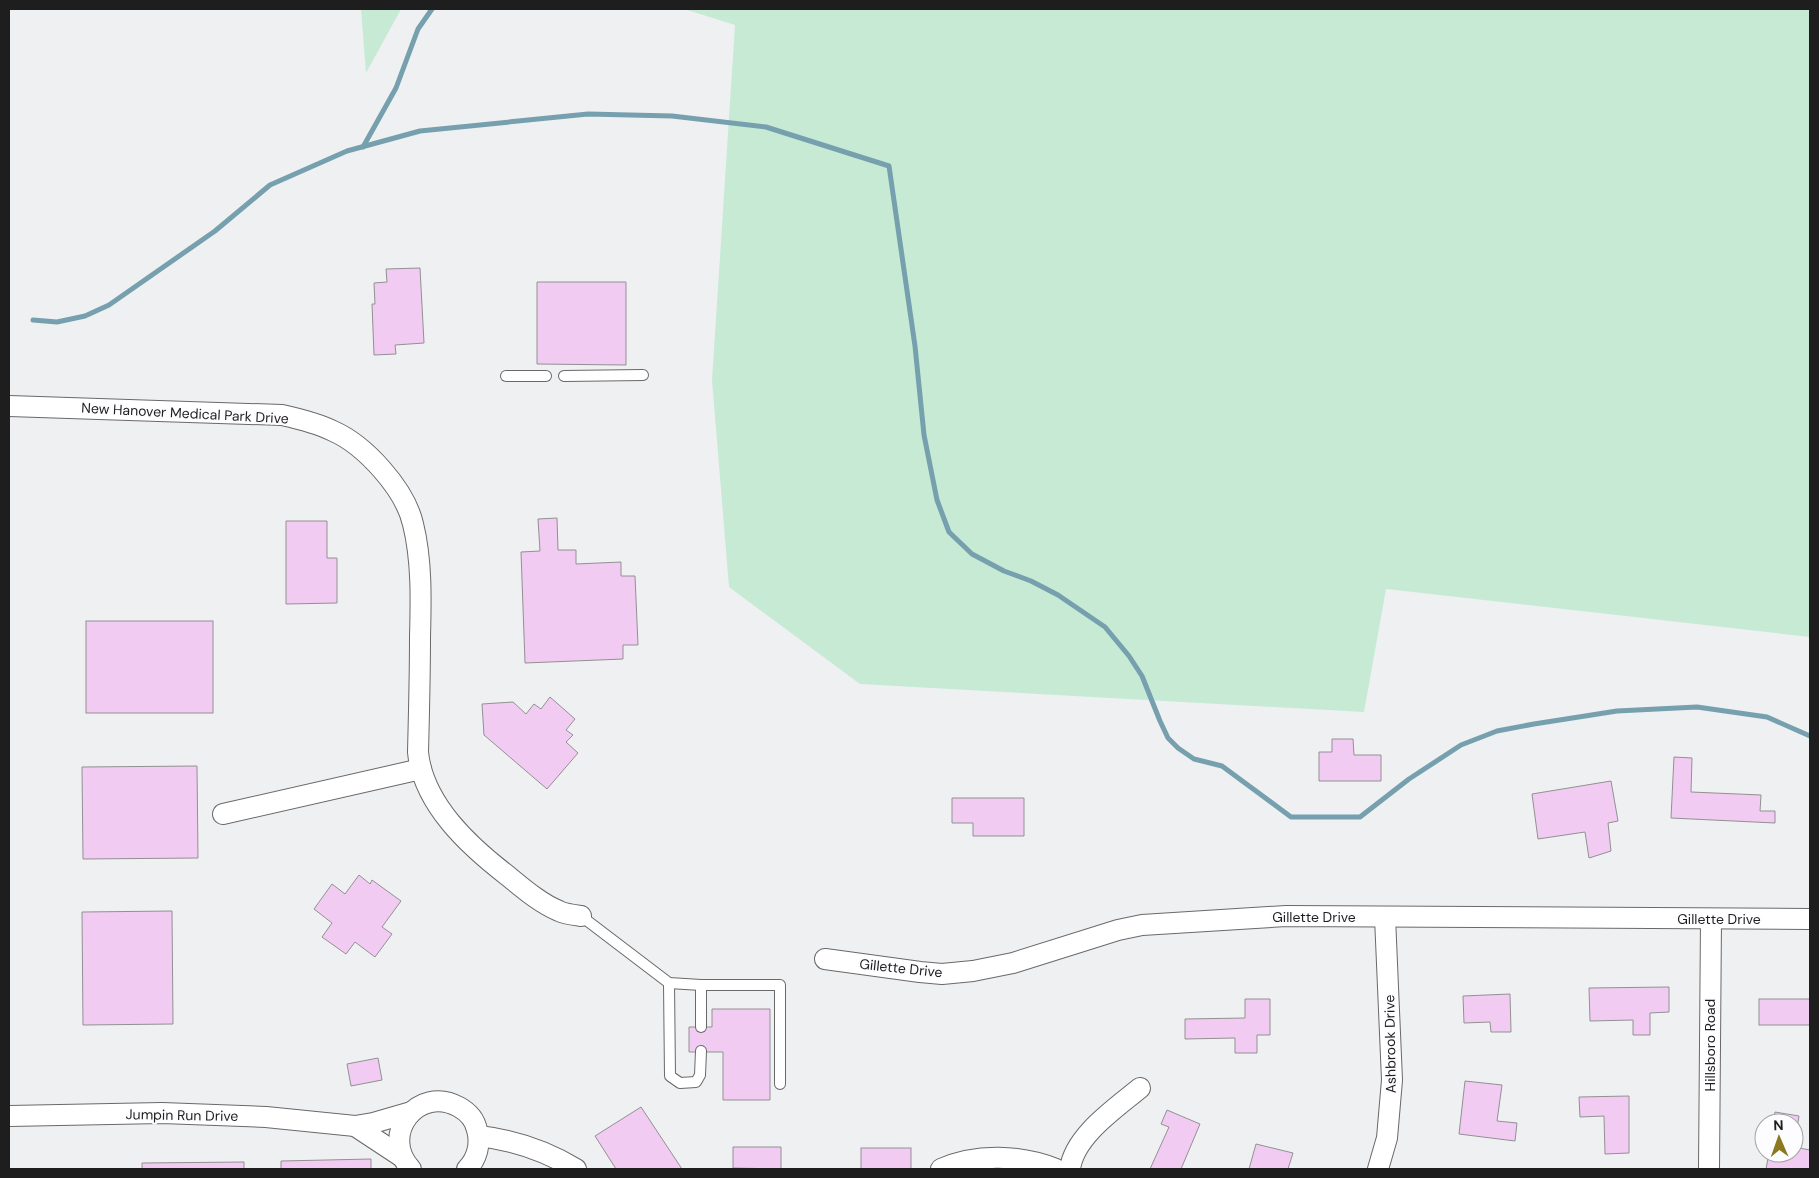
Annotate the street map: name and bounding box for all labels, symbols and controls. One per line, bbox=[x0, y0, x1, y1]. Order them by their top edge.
street label: New Hanover Medical Park Drive bbox=[81, 399, 289, 427]
street label: Gillette Drive bbox=[1272, 908, 1356, 926]
street label: Gillette Drive bbox=[1677, 910, 1761, 928]
street label: Gillette Drive bbox=[859, 955, 944, 981]
street label: Ashbrook Drive bbox=[1380, 995, 1400, 1093]
street label: Hillsboro Road bbox=[1701, 999, 1719, 1091]
street label: Jumpin Run Drive bbox=[126, 1105, 239, 1125]
north arrow bbox=[1754, 1113, 1804, 1163]
text: N bbox=[1773, 1116, 1784, 1134]

